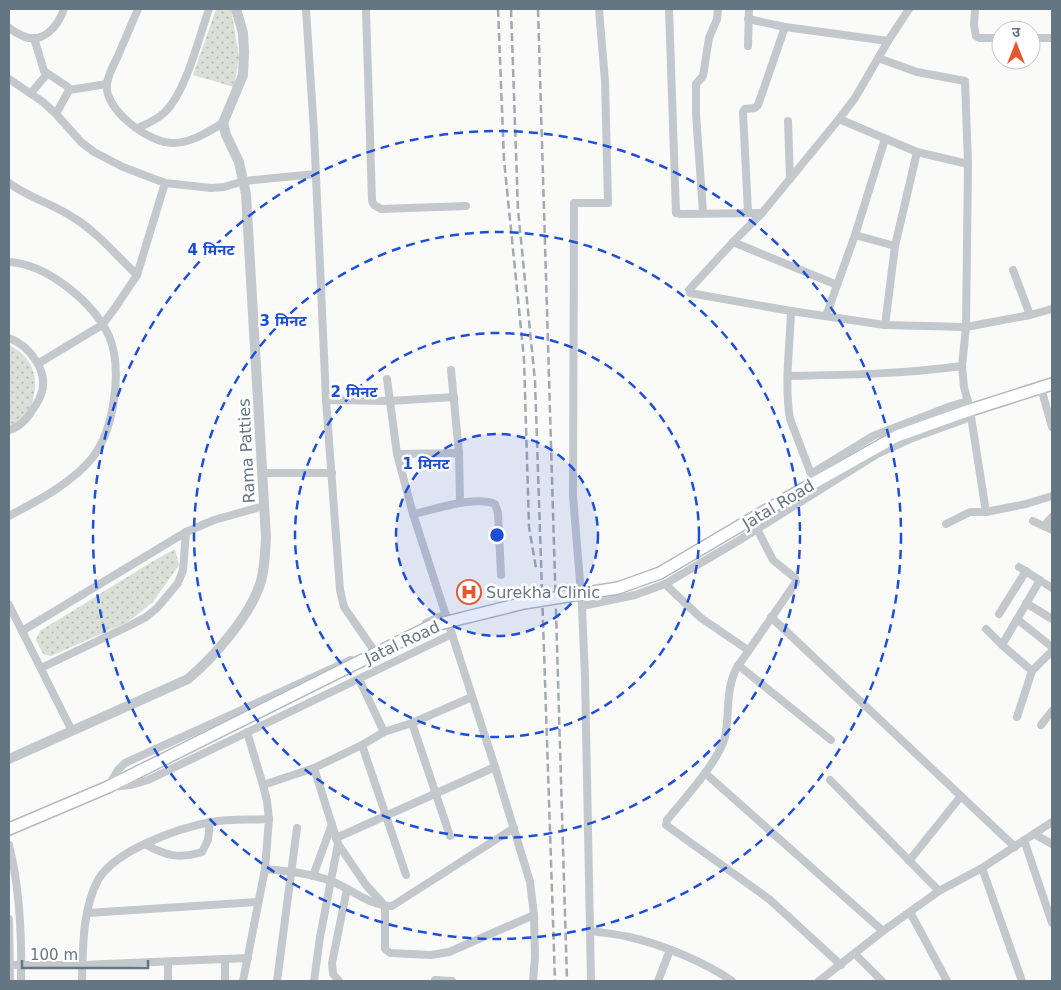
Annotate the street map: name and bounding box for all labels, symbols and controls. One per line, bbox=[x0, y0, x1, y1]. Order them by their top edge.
north arrow bbox=[991, 20, 1041, 70]
text: उ bbox=[1012, 24, 1021, 40]
text: 4 मिनट bbox=[187, 241, 235, 259]
text: 3 मिनट bbox=[259, 312, 307, 330]
text: 2 मिनट bbox=[330, 383, 378, 401]
street label: Rama Patties bbox=[234, 398, 259, 504]
text: 1 मिनट bbox=[402, 455, 450, 473]
street label: Jatal Road bbox=[738, 476, 818, 534]
centre of rings bbox=[488, 526, 506, 544]
hospital icon: Surekha Clinic bbox=[456, 579, 482, 605]
place label: Surekha Clinic bbox=[486, 583, 600, 602]
street label: Jatal Road bbox=[361, 617, 443, 668]
scale bar bbox=[22, 938, 149, 970]
text: 100 m bbox=[30, 946, 78, 964]

